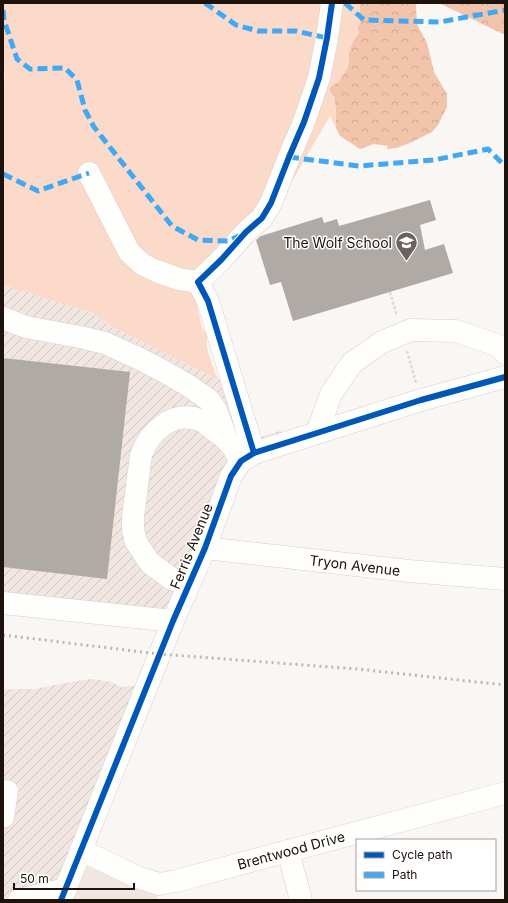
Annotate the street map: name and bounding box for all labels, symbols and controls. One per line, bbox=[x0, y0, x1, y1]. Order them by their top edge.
school or university icon: The Wolf School bbox=[394, 229, 420, 262]
place label: The Wolf School bbox=[283, 234, 392, 251]
street label: Ferris Avenue bbox=[166, 501, 216, 591]
street label: Tryon Avenue bbox=[309, 551, 401, 579]
street label: Brentwood Drive bbox=[235, 827, 347, 873]
legend bbox=[356, 839, 496, 891]
text: Cycle path bbox=[392, 847, 453, 862]
scale bar bbox=[14, 865, 134, 891]
text: Path bbox=[392, 867, 417, 882]
text: 50 m bbox=[20, 871, 49, 886]

